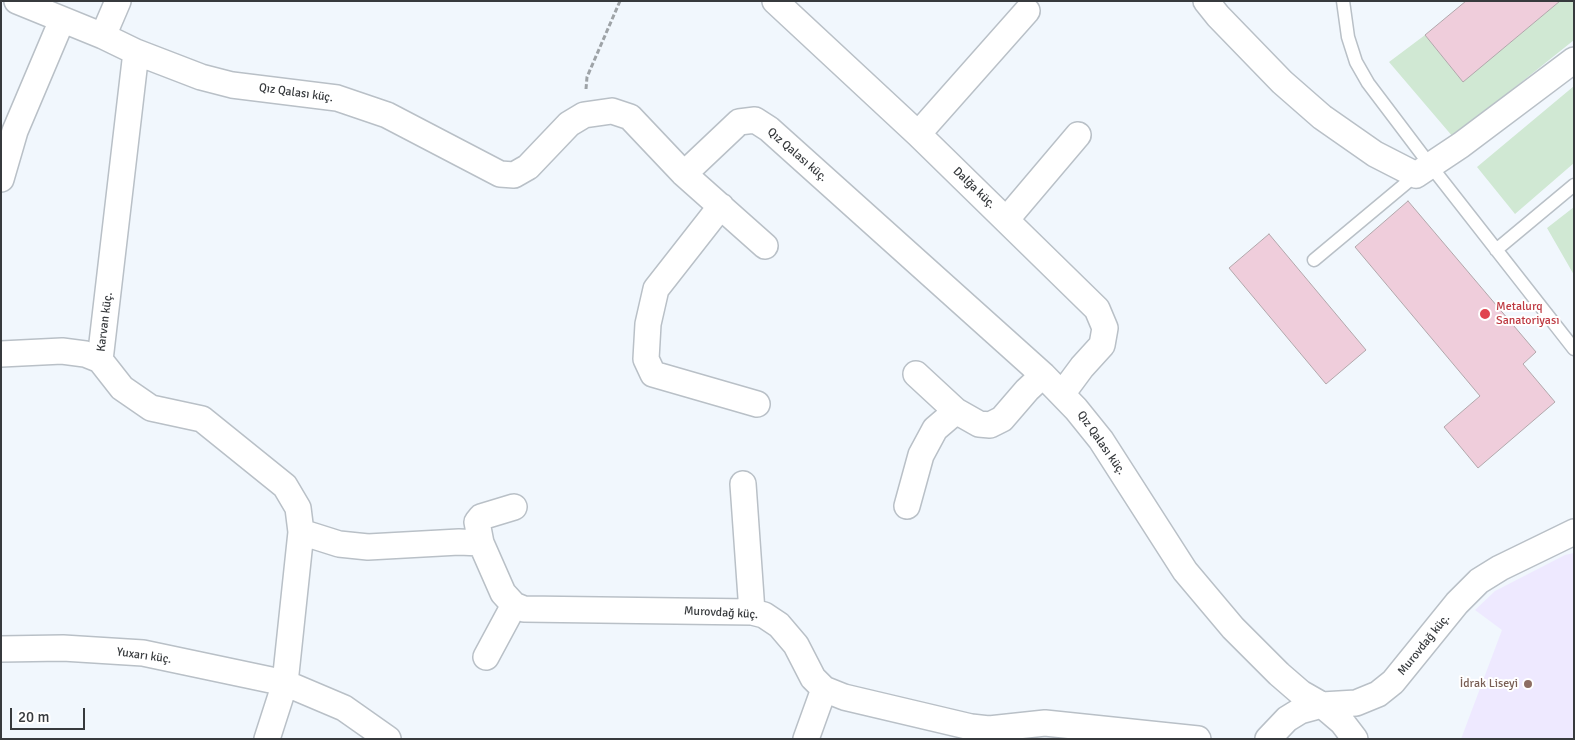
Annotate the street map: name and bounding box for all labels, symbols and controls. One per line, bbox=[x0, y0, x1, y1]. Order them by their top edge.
street label: Qız Qalası küç. bbox=[258, 81, 334, 105]
street label: Qız Qalası küç. bbox=[764, 125, 830, 185]
street label: Dalğa küç. bbox=[950, 164, 998, 212]
street label: Karvan küç. bbox=[94, 291, 116, 353]
place label: Metalurq Sanatoriyası bbox=[1496, 300, 1559, 328]
marker: Metalurq Sanatoriyası bbox=[1478, 307, 1492, 321]
street label: Qız Qalası küç. bbox=[1074, 408, 1128, 478]
street label: Murovdağ küç. bbox=[683, 604, 759, 622]
street label: Murovdağ küç. bbox=[1395, 612, 1453, 678]
street label: Yuxarı küç. bbox=[116, 645, 172, 667]
place label: İdrak Liseyi bbox=[1460, 677, 1518, 691]
marker: İdrak Liseyi bbox=[1522, 678, 1534, 690]
scale bar bbox=[12, 698, 88, 730]
text: 20 m bbox=[18, 708, 49, 726]

